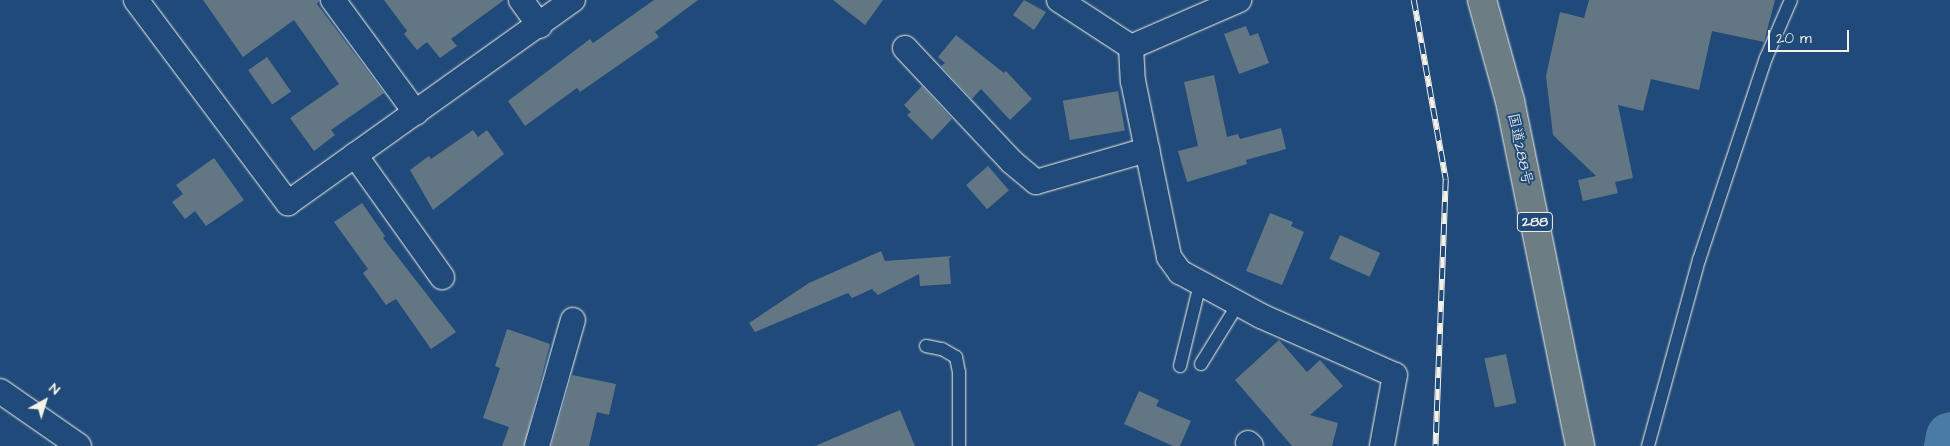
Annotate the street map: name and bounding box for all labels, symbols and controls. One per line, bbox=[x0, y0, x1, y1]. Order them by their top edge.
scale bar bbox=[1770, 20, 1851, 52]
text: 20 m bbox=[1776, 28, 1812, 49]
street label: 国道288号 bbox=[1504, 111, 1536, 187]
road number: 288 bbox=[1516, 210, 1554, 233]
north arrow bbox=[20, 376, 70, 426]
text: N bbox=[45, 379, 64, 400]

